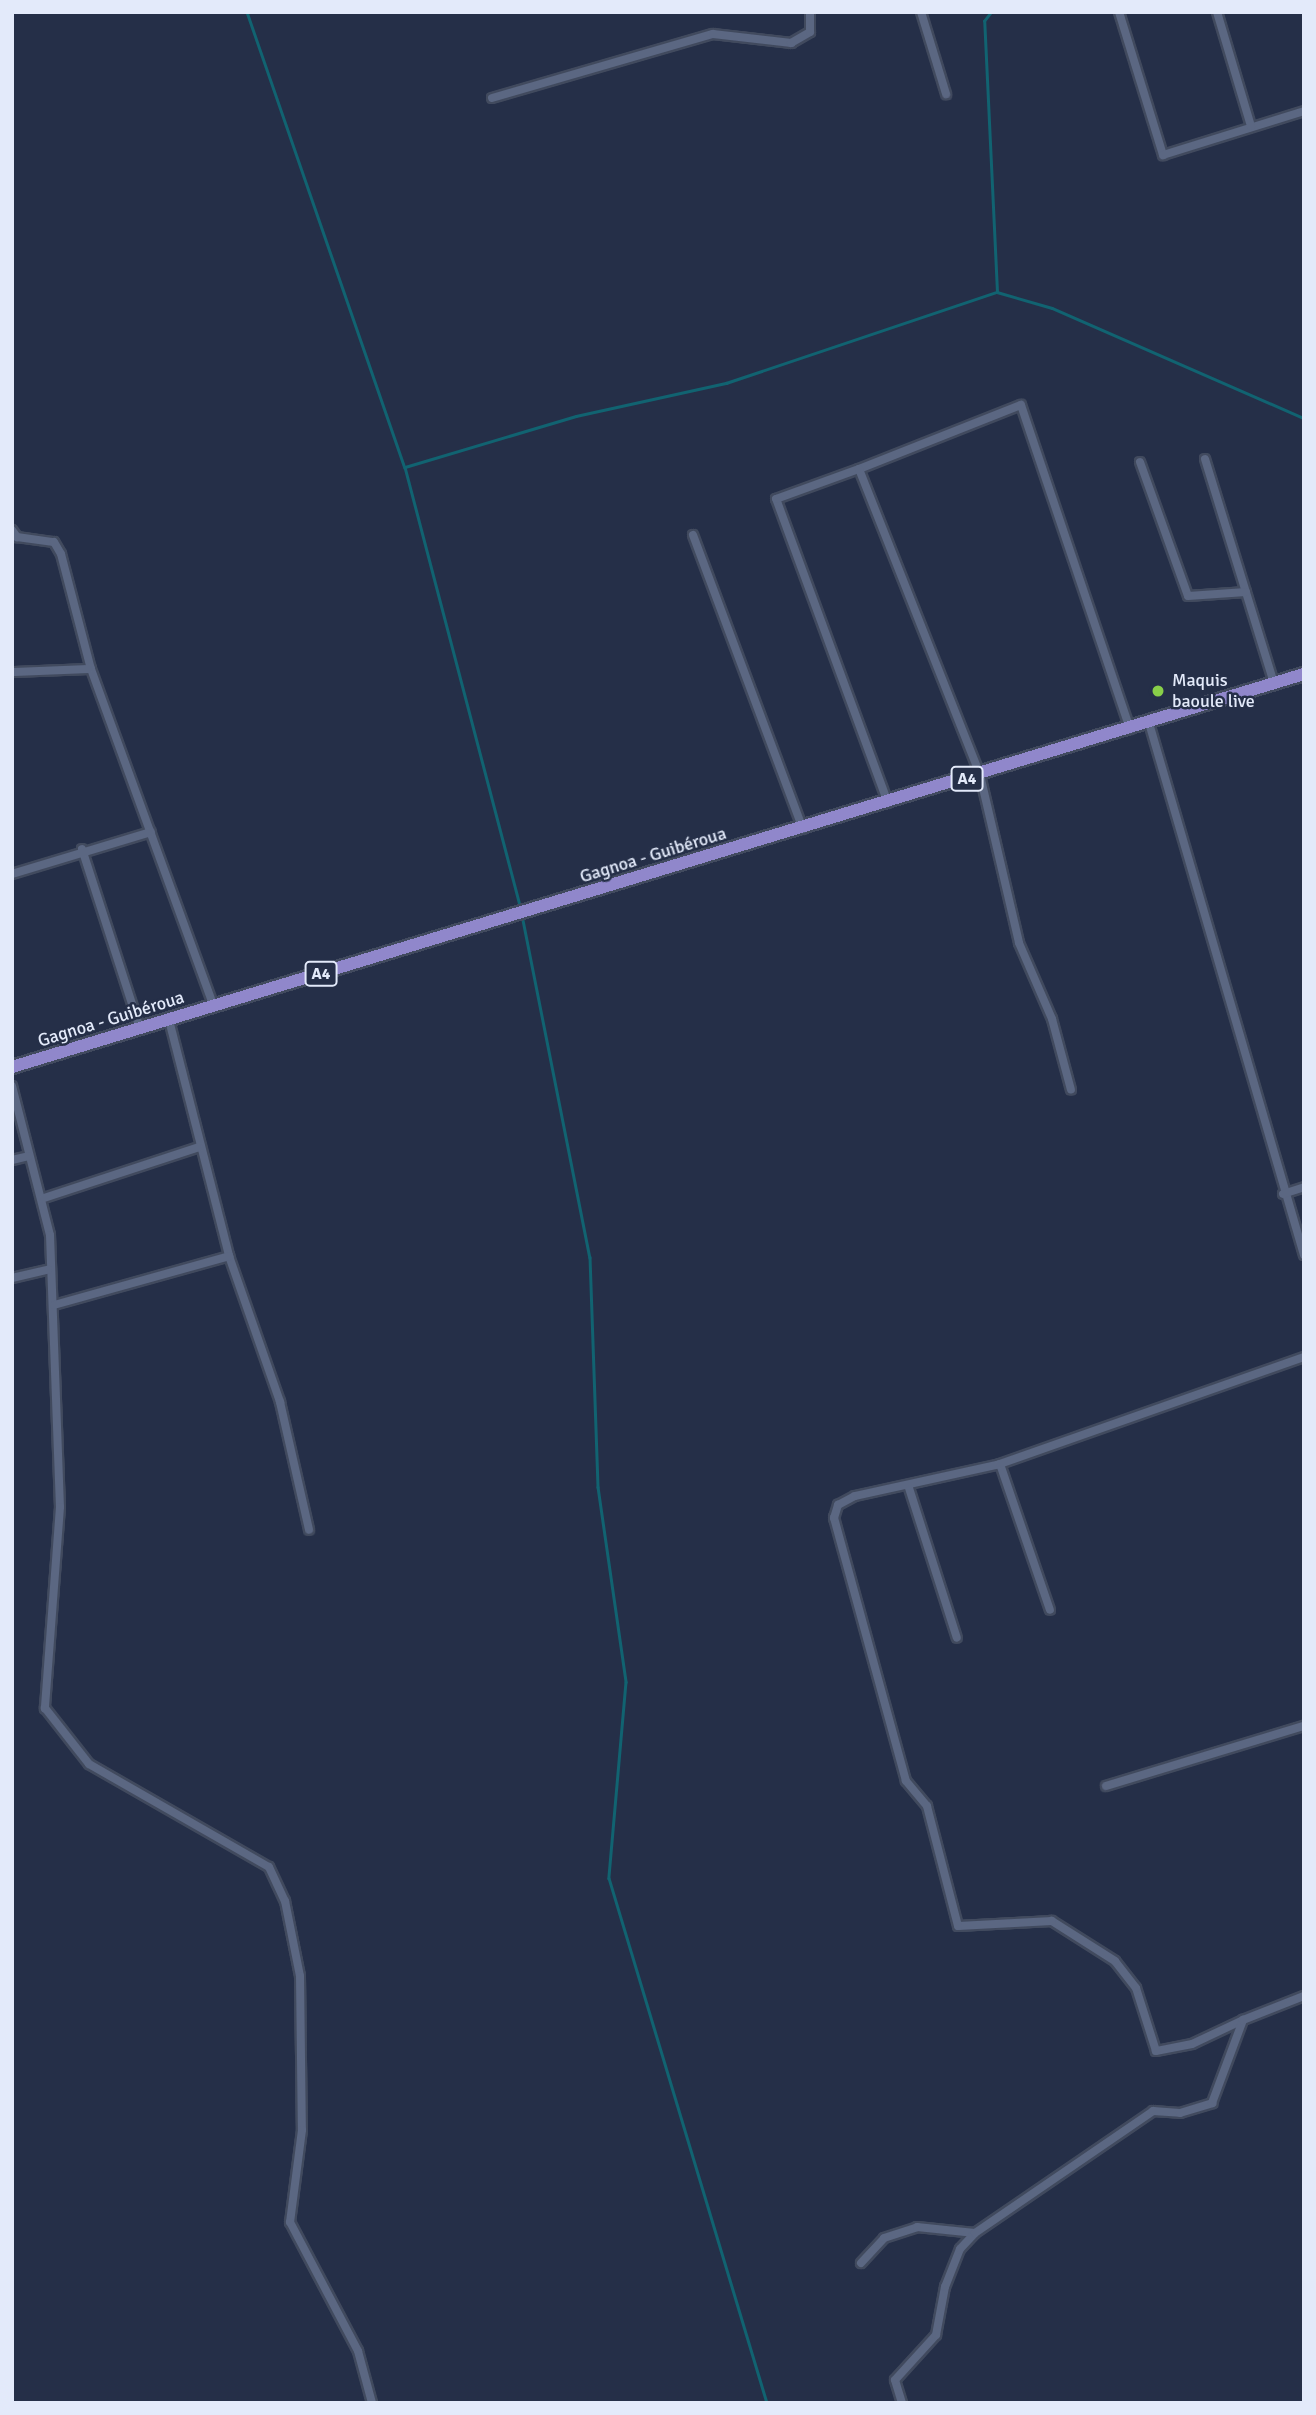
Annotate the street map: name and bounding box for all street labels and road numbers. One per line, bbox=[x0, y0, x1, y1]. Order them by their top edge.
road number: A4 bbox=[950, 766, 984, 792]
street label: Gagnoa - Guibéroua bbox=[577, 822, 729, 888]
road number: A4 bbox=[304, 962, 338, 986]
street label: Gagnoa - Guibéroua bbox=[35, 986, 187, 1052]

